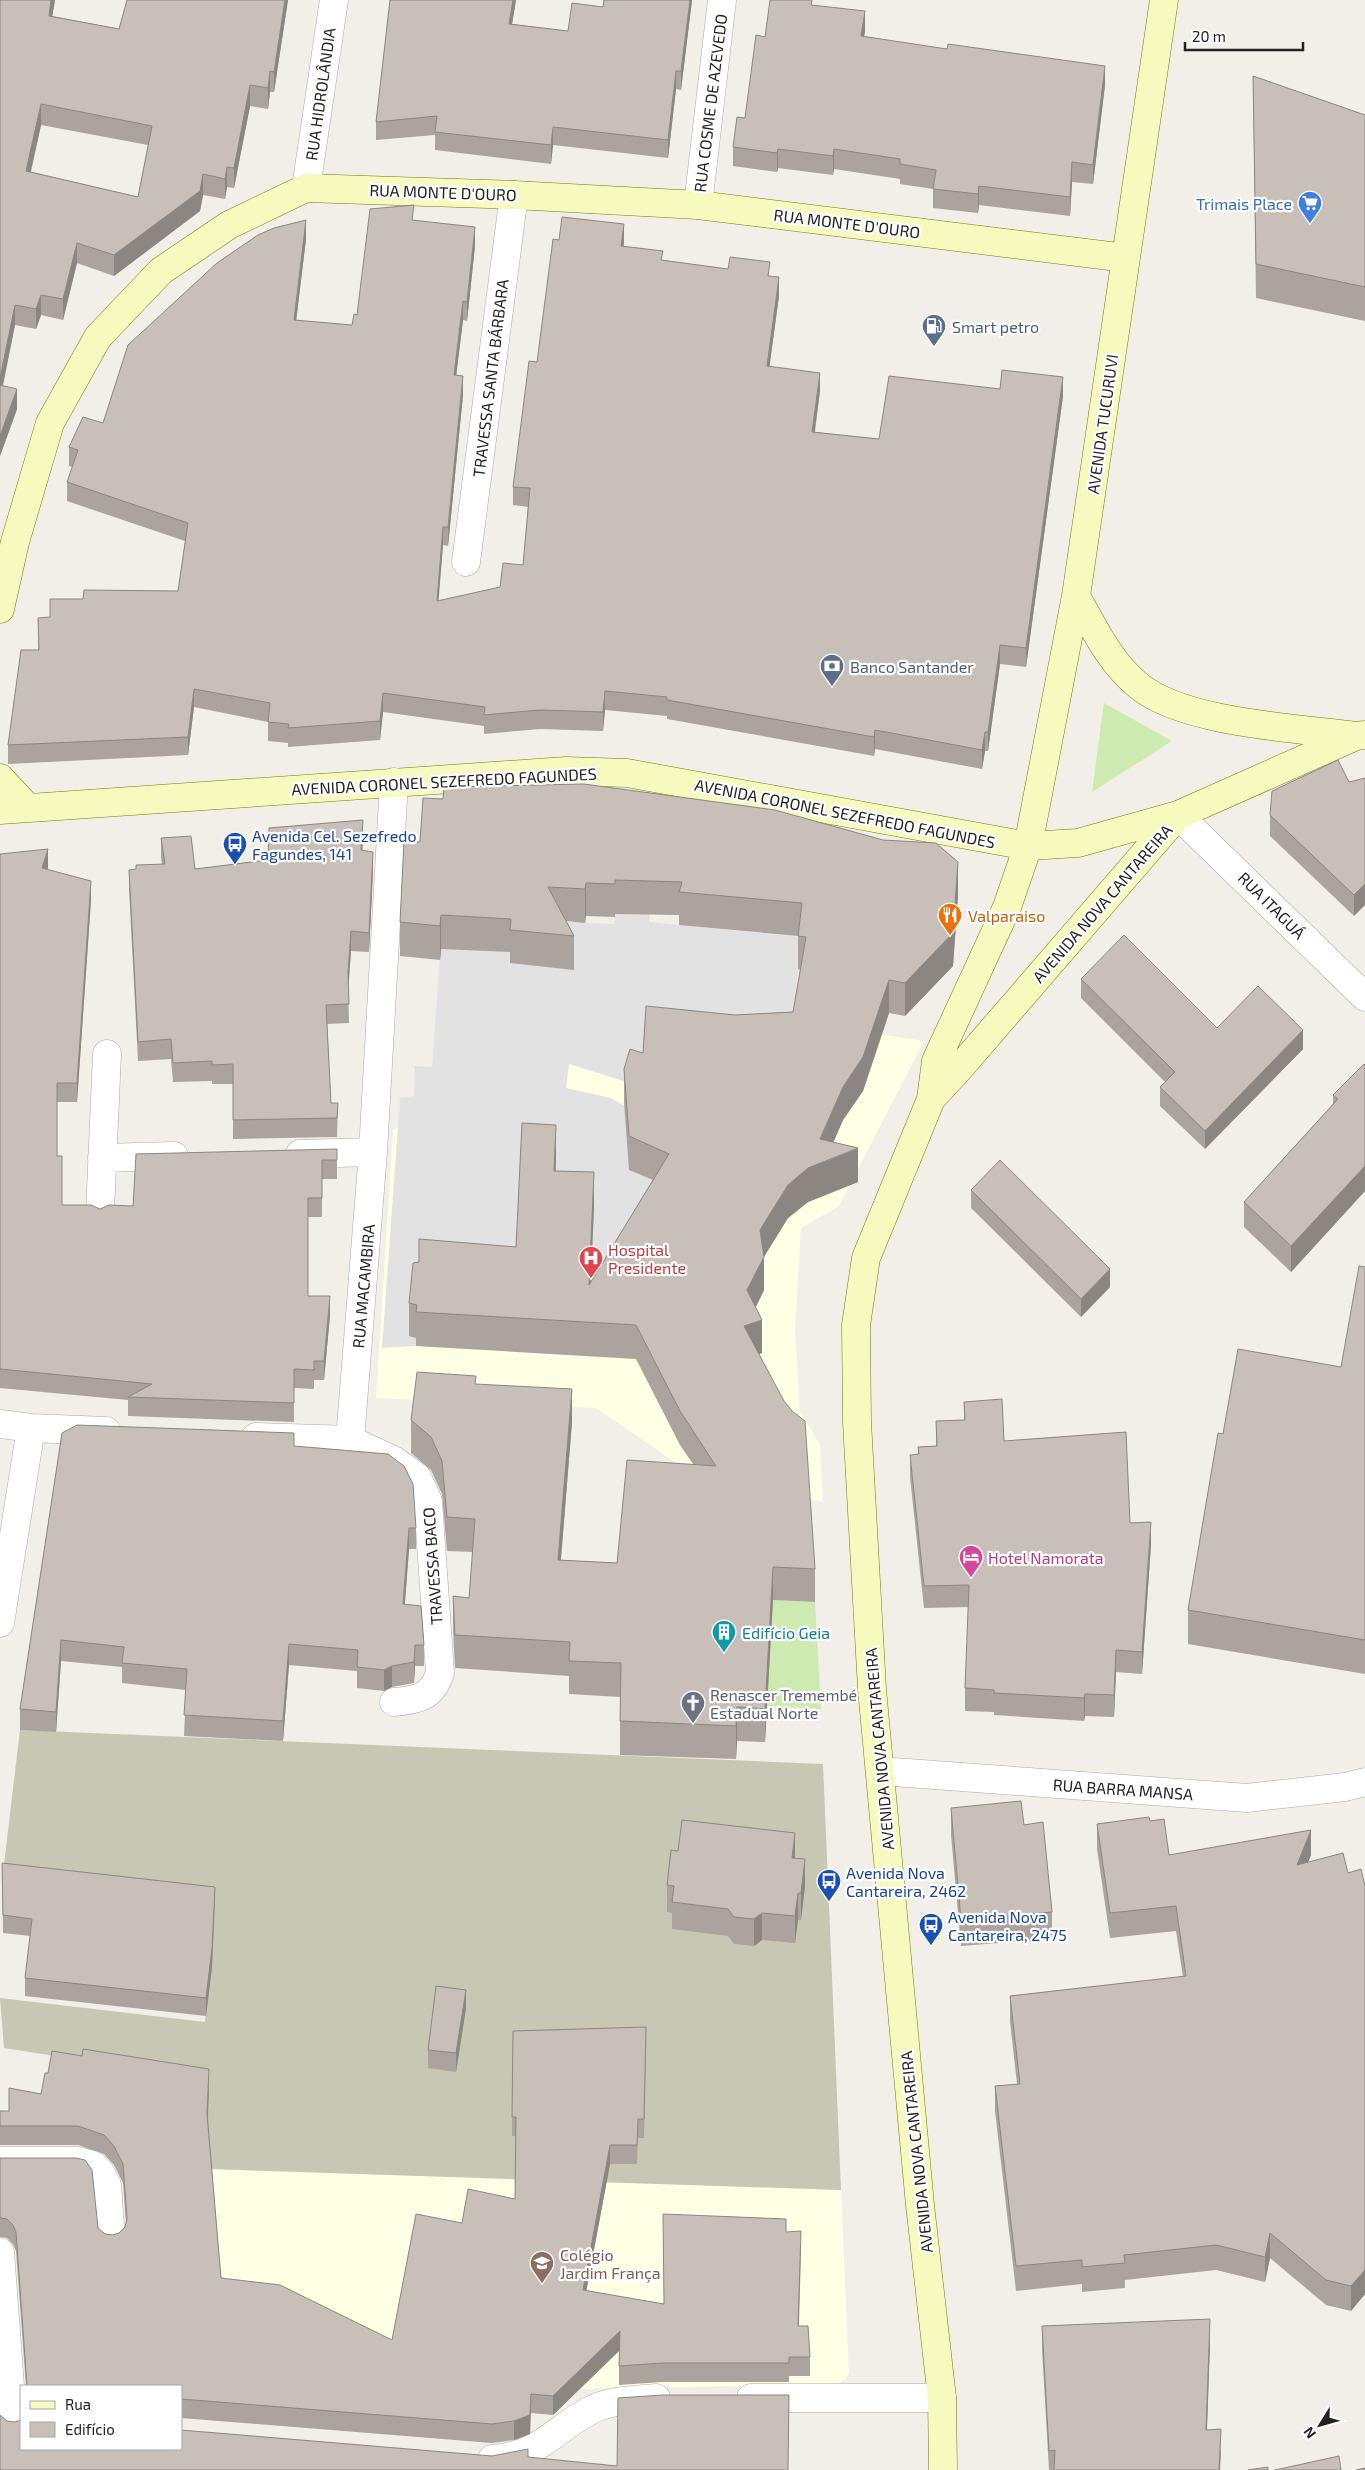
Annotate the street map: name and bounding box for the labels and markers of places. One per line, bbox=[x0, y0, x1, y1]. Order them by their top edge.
supermarket icon: Trimais Place bbox=[1297, 190, 1323, 224]
place label: Trimais Place bbox=[1196, 194, 1292, 213]
fuel station icon: Smart petro bbox=[921, 313, 947, 347]
place label: Smart petro bbox=[952, 317, 1039, 336]
bank icon: Banco Santander bbox=[819, 653, 845, 687]
place label: Banco Santander bbox=[850, 657, 974, 676]
place label: Avenida Cel. Sezefredo Fagundes, 141 bbox=[252, 826, 417, 863]
bus stop icon: Avenida Cel. Sezefredo Fagundes, 141 bbox=[222, 831, 248, 865]
restaurant icon: Valparaiso bbox=[937, 902, 963, 936]
place label: Valparaiso bbox=[968, 906, 1045, 925]
place label: Hospital Presidente bbox=[608, 1240, 686, 1277]
hospital icon: Hospital Presidente bbox=[578, 1245, 604, 1279]
hotel icon: Hotel Namorata bbox=[958, 1544, 984, 1578]
place label: Hotel Namorata bbox=[988, 1548, 1104, 1567]
building icon: Edifício Geia bbox=[711, 1619, 737, 1653]
place label: Edifício Geia bbox=[742, 1623, 830, 1642]
place label: Renascer Tremembé Estadual Norte bbox=[710, 1685, 857, 1722]
church icon: Renascer Tremembé Estadual Norte bbox=[680, 1690, 706, 1724]
place label: Avenida Nova Cantareira, 2462 bbox=[846, 1863, 966, 1900]
bus stop icon: Avenida Nova Cantareira, 2462 bbox=[816, 1868, 842, 1902]
place label: Avenida Nova Cantareira, 2475 bbox=[948, 1907, 1067, 1944]
bus stop icon: Avenida Nova Cantareira, 2475 bbox=[918, 1912, 944, 1946]
place label: Colégio Jardim França bbox=[560, 2245, 661, 2283]
school or university icon: Colégio Jardim França bbox=[529, 2250, 555, 2284]

